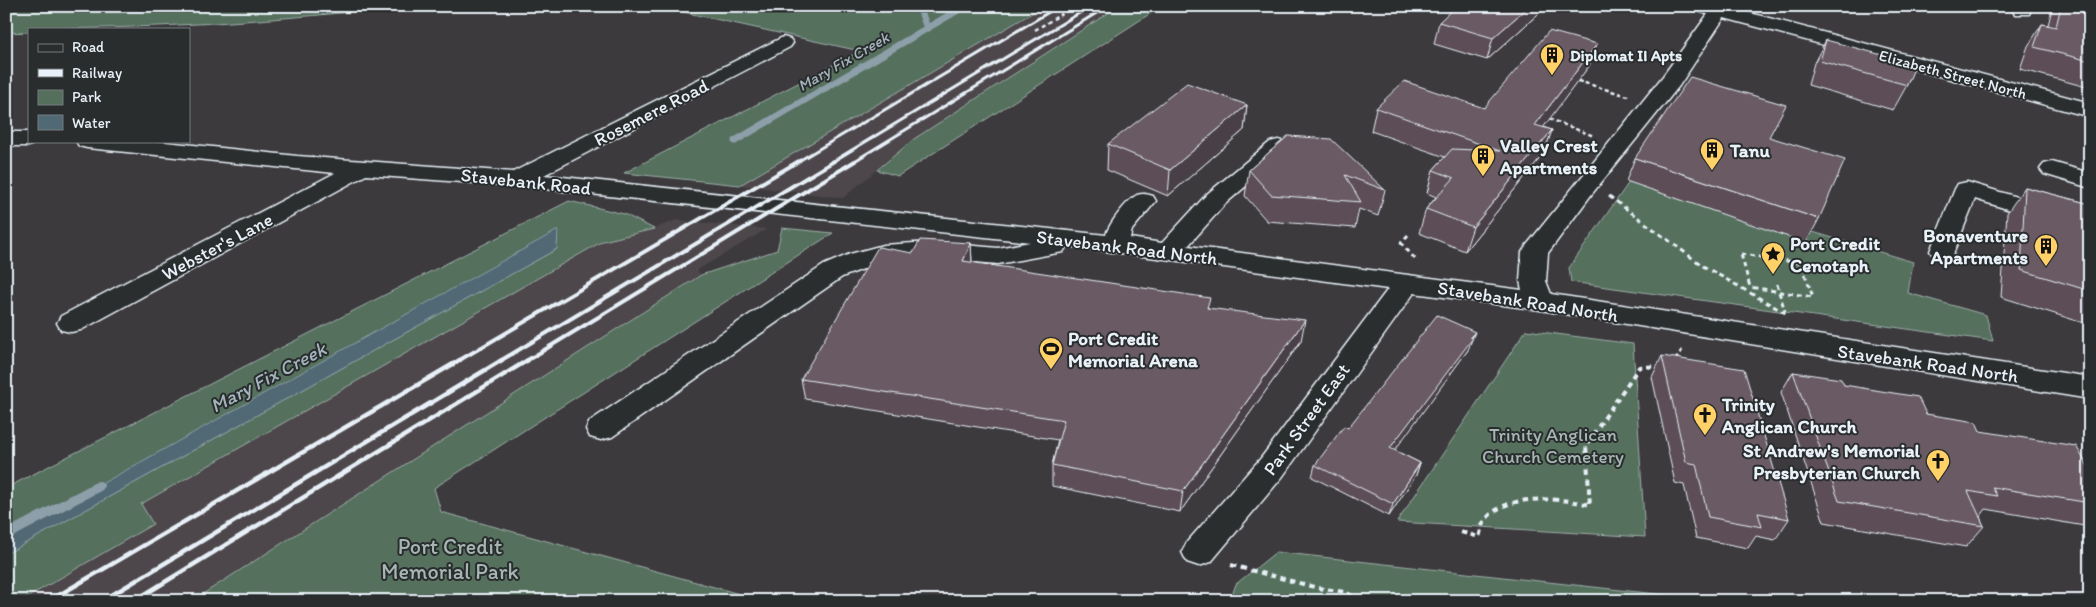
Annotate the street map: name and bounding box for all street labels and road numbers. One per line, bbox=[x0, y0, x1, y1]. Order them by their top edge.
street label: Elizabeth Street North bbox=[1877, 46, 2029, 103]
street label: Rosemere Road bbox=[590, 74, 713, 151]
street label: Stavebank Road bbox=[460, 163, 593, 200]
street label: Webster's Lane bbox=[158, 208, 277, 285]
street label: Stavebank Road North bbox=[1035, 225, 1219, 270]
street label: Stavebank Road North bbox=[1436, 276, 1620, 327]
street label: Stavebank Road North bbox=[1836, 339, 2020, 388]
street label: Park Street East bbox=[1258, 359, 1355, 480]

